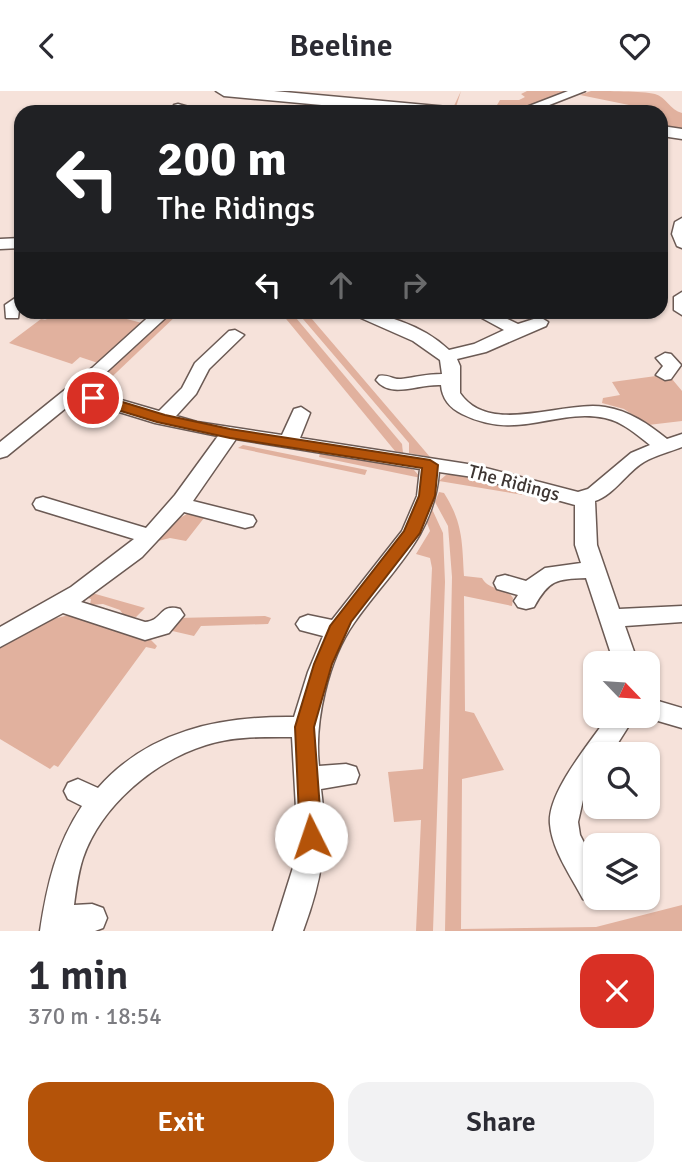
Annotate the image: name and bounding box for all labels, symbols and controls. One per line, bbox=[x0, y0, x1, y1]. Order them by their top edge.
text: Beeline bbox=[289, 26, 393, 65]
icon: back bbox=[28, 27, 66, 65]
icon: heart bbox=[616, 27, 654, 65]
text: 200 m bbox=[157, 129, 287, 189]
icon: left bbox=[42, 133, 133, 224]
text: The Ridings bbox=[157, 189, 315, 228]
icon: left bbox=[249, 266, 287, 304]
icon: ahead bbox=[322, 266, 360, 304]
icon: right bbox=[395, 266, 433, 304]
pin bbox=[63, 368, 123, 428]
icon: arrive bbox=[74, 379, 112, 417]
street label: The Ridings bbox=[466, 459, 562, 507]
north arrow bbox=[583, 651, 660, 728]
map controls bbox=[583, 651, 660, 910]
button: search bbox=[583, 742, 660, 819]
position arrow bbox=[274, 800, 348, 874]
button: layers bbox=[583, 833, 660, 910]
text: 1 min bbox=[28, 950, 129, 1001]
button: close bbox=[580, 954, 654, 1028]
text: 370 m · 18:54 bbox=[28, 1002, 162, 1031]
button: Exit bbox=[28, 1082, 334, 1162]
button: Share bbox=[348, 1082, 654, 1162]

